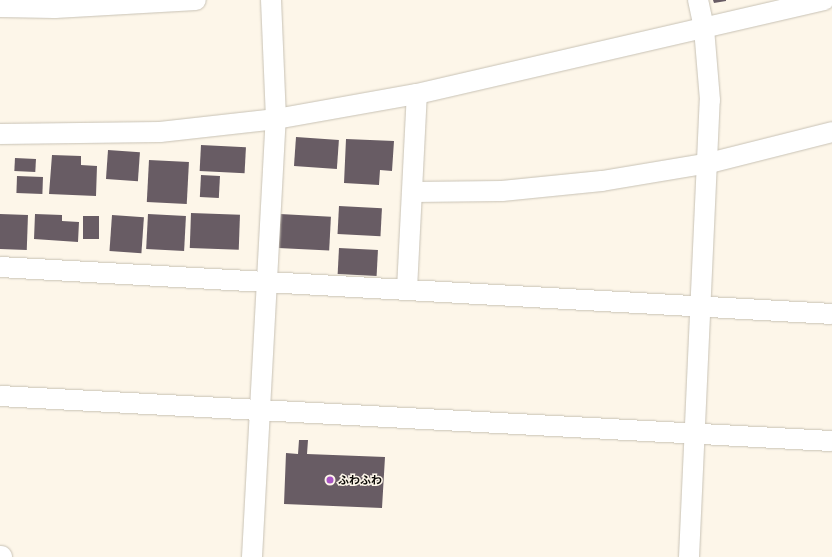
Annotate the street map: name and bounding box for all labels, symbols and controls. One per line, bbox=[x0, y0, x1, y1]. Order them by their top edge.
place label: ふわふわ bbox=[338, 473, 382, 487]
marker: ふわふわ bbox=[325, 475, 335, 485]

